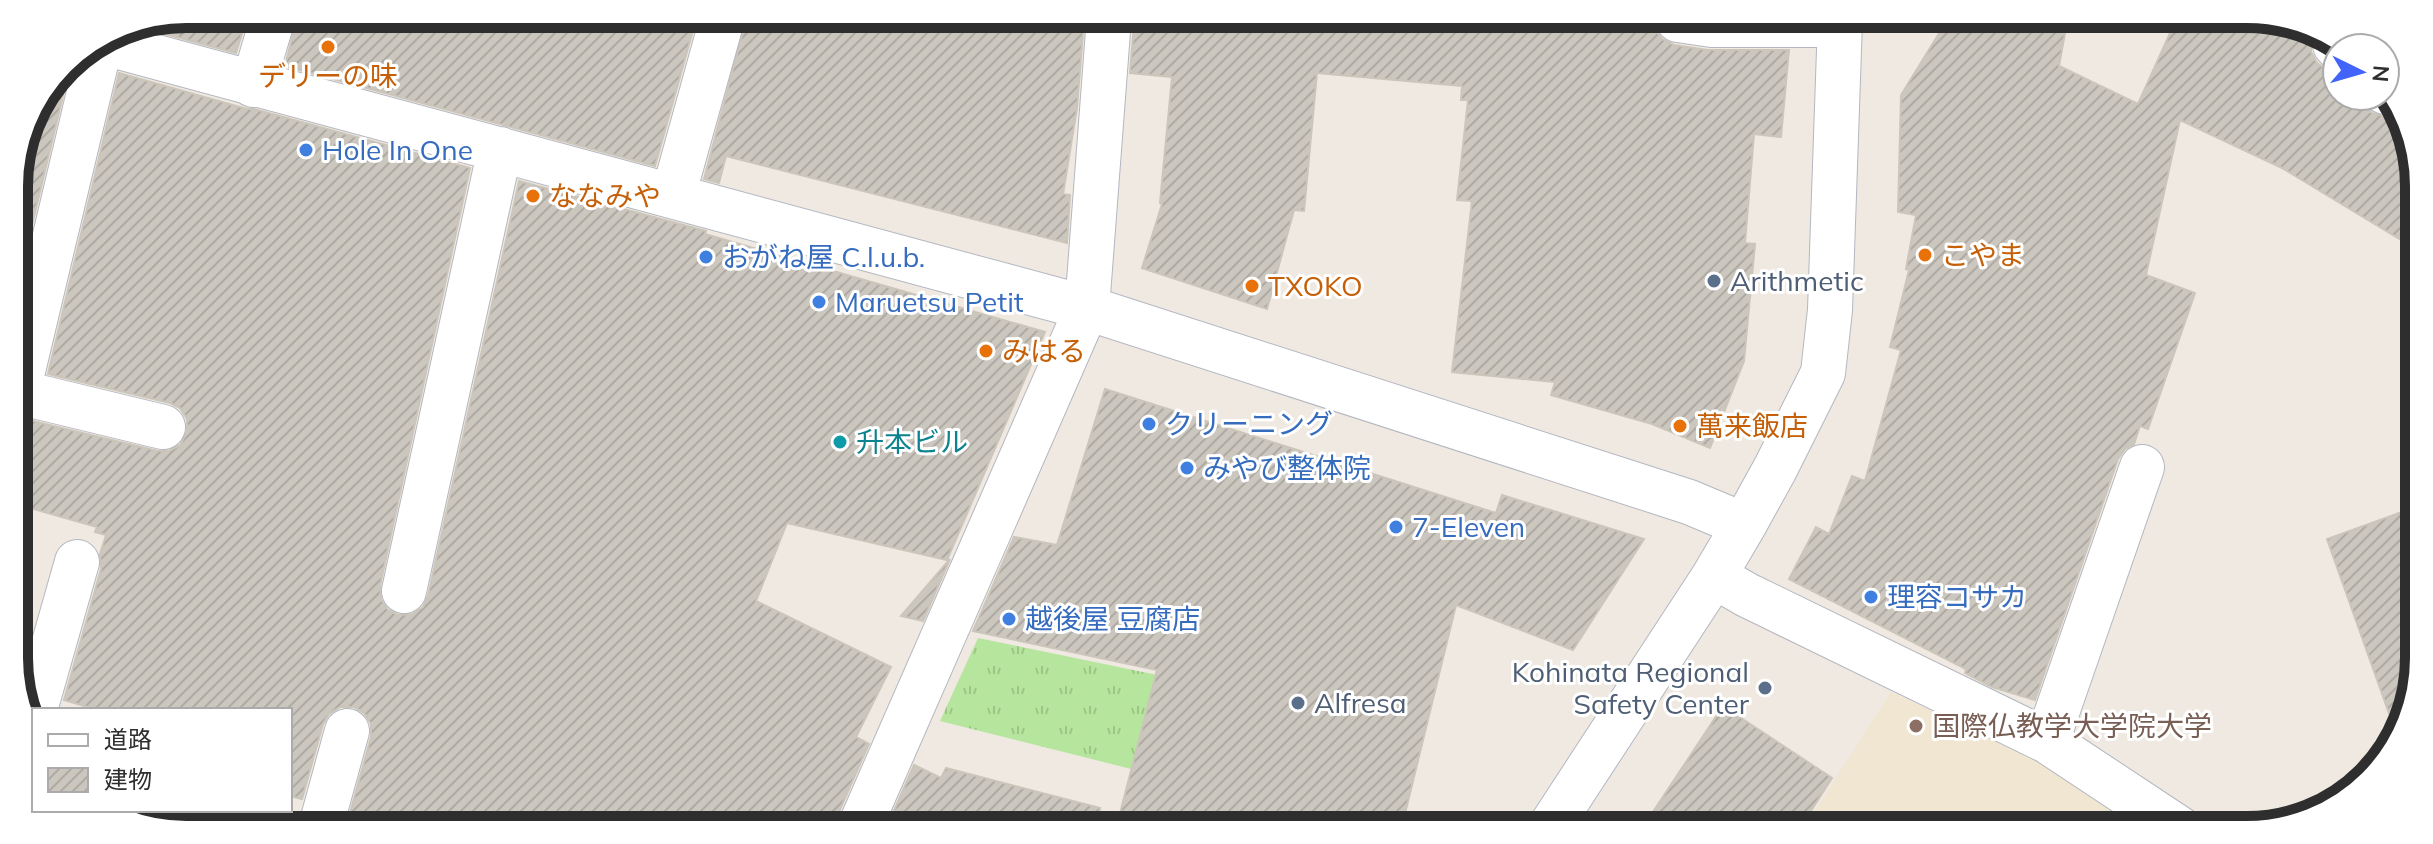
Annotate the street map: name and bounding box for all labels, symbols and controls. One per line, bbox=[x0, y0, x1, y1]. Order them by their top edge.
north arrow bbox=[2321, 32, 2401, 112]
marker: デリーの味 bbox=[319, 38, 337, 56]
place label: デリーの味 bbox=[258, 58, 398, 93]
text: N bbox=[2366, 64, 2396, 83]
place label: Hole In One bbox=[322, 132, 473, 167]
marker: Hole In One bbox=[297, 141, 315, 159]
place label: ななみや bbox=[549, 178, 661, 213]
marker: ななみや bbox=[524, 187, 542, 205]
place label: こやま bbox=[1941, 237, 2025, 272]
place label: おがね屋 C.l.u.b. bbox=[722, 239, 925, 274]
marker: こやま bbox=[1916, 246, 1934, 264]
marker: おがね屋 C.l.u.b. bbox=[697, 248, 715, 266]
place label: Arithmetic bbox=[1730, 263, 1864, 298]
place label: TXOKO bbox=[1268, 268, 1363, 303]
marker: Arithmetic bbox=[1705, 272, 1723, 290]
marker: TXOKO bbox=[1243, 277, 1261, 295]
place label: Maruetsu Petit bbox=[835, 284, 1024, 319]
marker: Maruetsu Petit bbox=[810, 293, 828, 311]
place label: みはる bbox=[1002, 333, 1086, 368]
marker: みはる bbox=[977, 342, 995, 360]
place label: クリーニング bbox=[1165, 406, 1333, 441]
place label: 萬来飯店 bbox=[1696, 408, 1808, 443]
marker: クリーニング bbox=[1140, 415, 1158, 433]
marker: 萬来飯店 bbox=[1671, 417, 1689, 435]
place label: 升本ビル bbox=[856, 424, 968, 459]
marker: 升本ビル bbox=[831, 433, 849, 451]
place label: みやび整体院 bbox=[1203, 450, 1371, 485]
marker: みやび整体院 bbox=[1178, 459, 1196, 477]
place label: 7-Eleven bbox=[1412, 509, 1525, 544]
marker: 7-Eleven bbox=[1387, 518, 1405, 536]
place label: 理容コサカ bbox=[1887, 579, 2027, 614]
marker: 理容コサカ bbox=[1862, 588, 1880, 606]
place label: 越後屋 豆腐店 bbox=[1025, 601, 1200, 636]
marker: 越後屋 豆腐店 bbox=[1000, 610, 1018, 628]
place label: Kohinata Regional Safety Center bbox=[1512, 654, 1750, 721]
marker: Kohinata Regional Safety Center bbox=[1756, 679, 1774, 697]
place label: Alfresa bbox=[1314, 685, 1407, 720]
marker: Alfresa bbox=[1289, 694, 1307, 712]
legend bbox=[32, 708, 292, 812]
place label: 国際仏教学大学院大学 bbox=[1932, 708, 2212, 743]
marker: 国際仏教学大学院大学 bbox=[1907, 717, 1925, 735]
text: 道路 bbox=[104, 724, 152, 754]
text: 建物 bbox=[104, 764, 152, 794]

